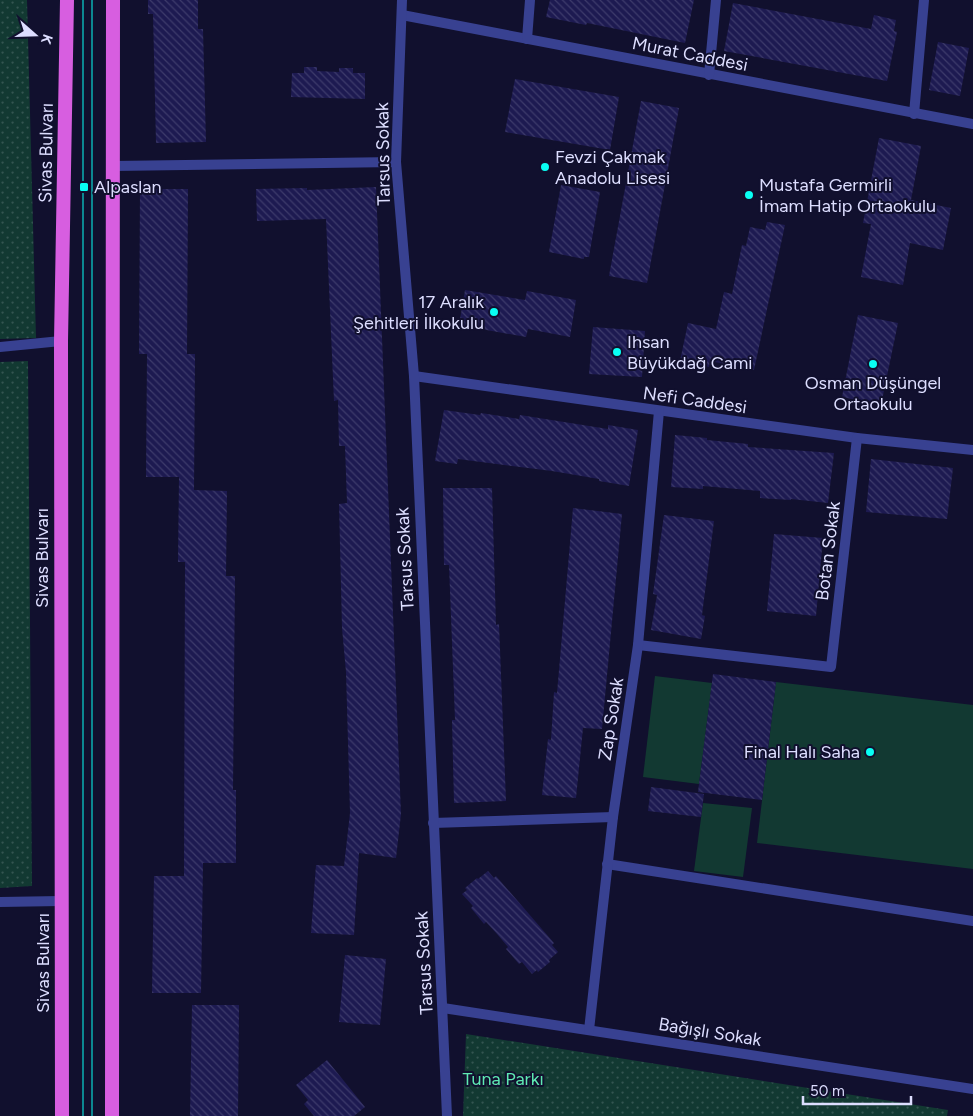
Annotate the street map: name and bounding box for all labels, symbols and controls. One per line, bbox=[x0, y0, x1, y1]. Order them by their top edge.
north arrow bbox=[10, 10, 60, 60]
text: K bbox=[37, 32, 56, 47]
street label: Murat Caddesi bbox=[630, 32, 750, 76]
street label: Tarsus Sokak bbox=[371, 102, 395, 206]
street label: Sivas Bulvarı bbox=[34, 103, 58, 203]
place label: Fevzi Çakmak Anadolu Lisesi bbox=[555, 146, 670, 189]
marker: Fevzi Çakmak Anadolu Lisesi bbox=[539, 161, 551, 173]
place label: Mustafa Germirli İmam Hatip Ortaokulu bbox=[759, 174, 936, 217]
place label: Alpaslan bbox=[94, 176, 162, 198]
marker: Alpaslan bbox=[78, 181, 90, 193]
marker: Mustafa Germirli İmam Hatip Ortaokulu bbox=[743, 189, 755, 201]
place label: 17 Aralık Şehitleri İlkokulu bbox=[353, 291, 484, 334]
marker: 17 Aralık Şehitleri İlkokulu bbox=[488, 306, 500, 318]
place label: Ihsan Büyükdağ Cami bbox=[627, 331, 752, 374]
marker: Ihsan Büyükdağ Cami bbox=[611, 346, 623, 358]
marker: Osman Düşüngel Ortaokulu bbox=[867, 358, 879, 370]
place label: Osman Düşüngel Ortaokulu bbox=[805, 372, 941, 415]
street label: Nefi Caddesi bbox=[642, 382, 748, 418]
street label: Botan Sokak bbox=[811, 500, 845, 602]
street label: Tarsus Sokak bbox=[391, 507, 419, 611]
street label: Sivas Bulvarı bbox=[31, 508, 53, 608]
street label: Zap Sokak bbox=[594, 676, 628, 762]
place label: Final Halı Saha bbox=[744, 741, 860, 763]
marker: Final Halı Saha bbox=[864, 746, 876, 758]
street label: Tarsus Sokak bbox=[410, 911, 438, 1015]
street label: Sivas Bulvarı bbox=[32, 913, 54, 1013]
street label: Bağışlı Sokak bbox=[657, 1013, 763, 1051]
park label: Tuna Parkı bbox=[462, 1068, 544, 1090]
scale bar bbox=[803, 1074, 910, 1106]
text: 50 m bbox=[810, 1082, 845, 1100]

